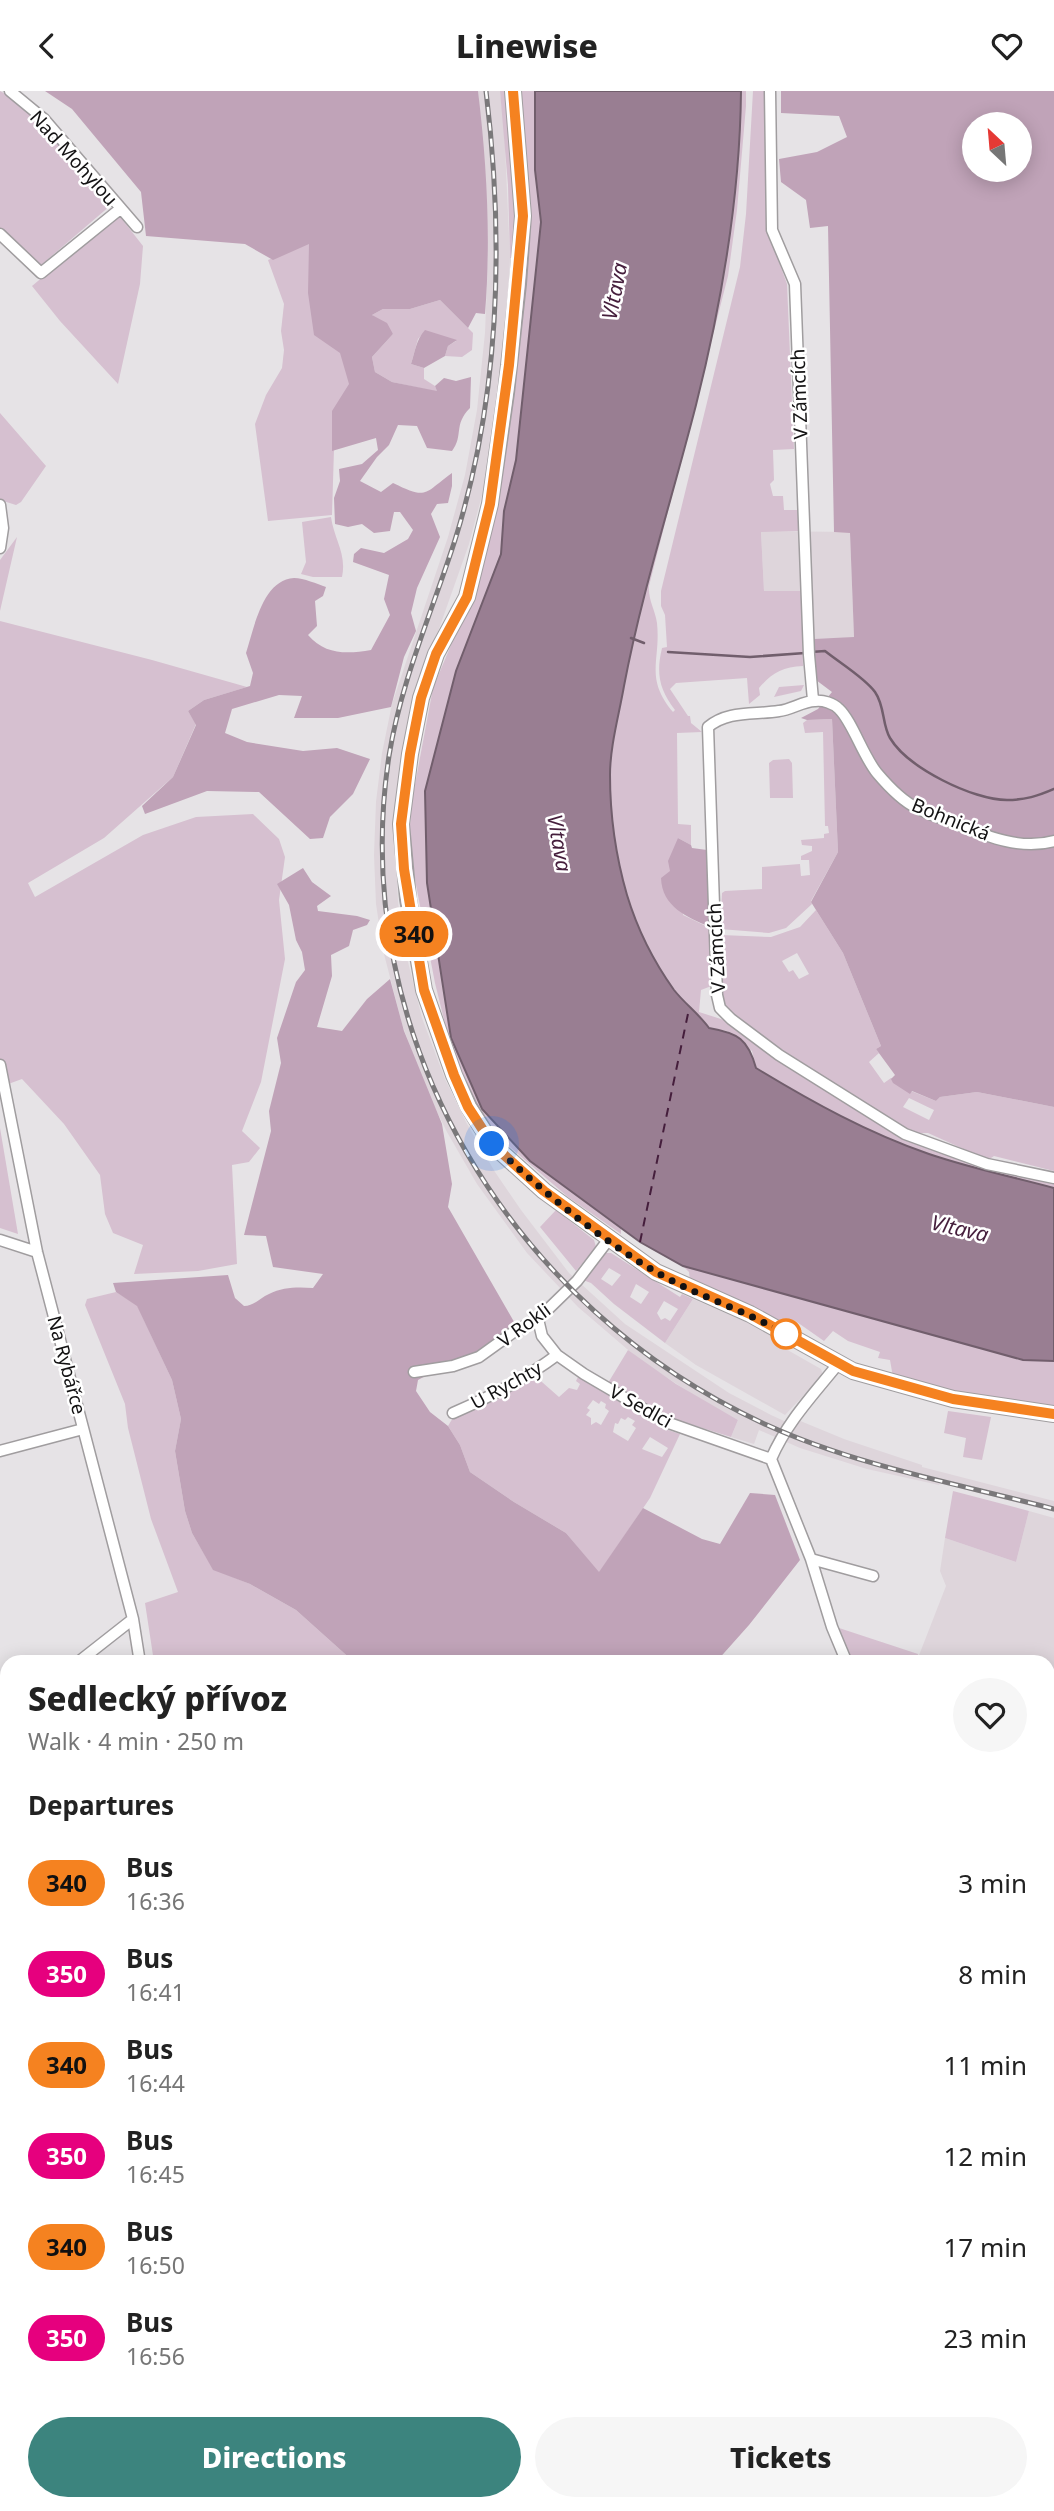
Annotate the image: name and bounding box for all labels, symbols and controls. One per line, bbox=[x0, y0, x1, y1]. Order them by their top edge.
text: Linewise bbox=[456, 24, 598, 67]
icon: back bbox=[28, 27, 66, 65]
icon: heart bbox=[988, 27, 1026, 65]
street label: Nad Mohylou bbox=[24, 105, 124, 211]
north arrow bbox=[962, 112, 1032, 182]
map controls bbox=[962, 112, 1032, 182]
water label: Vltava bbox=[595, 260, 633, 322]
street label: V Zámcích bbox=[784, 348, 814, 440]
street label: Bohnická bbox=[908, 792, 994, 846]
water label: Vltava bbox=[541, 812, 579, 874]
street label: V Zámcích bbox=[701, 902, 731, 994]
line badge: 340 bbox=[374, 911, 454, 957]
text: 340 bbox=[393, 917, 435, 950]
your location bbox=[474, 1126, 509, 1161]
water label: Vltava bbox=[929, 1208, 991, 1248]
street label: V Rokli bbox=[492, 1297, 556, 1353]
street label: Na Rybářce bbox=[41, 1313, 93, 1417]
unlabelled marker bbox=[771, 1319, 801, 1349]
street label: U Rychty bbox=[466, 1355, 547, 1415]
street label: V Sedlci bbox=[605, 1378, 677, 1434]
text: Sedlecký přívoz bbox=[28, 1676, 287, 1721]
button: heart bbox=[953, 1678, 1027, 1752]
text: Walk · 4 min · 250 m bbox=[28, 1725, 244, 1757]
text: Departures bbox=[28, 1787, 174, 1823]
text: Bus bbox=[126, 1849, 173, 1885]
text: 3 min bbox=[958, 1865, 1027, 1901]
text: 340 bbox=[46, 1866, 87, 1899]
text: 16:36 bbox=[126, 1885, 185, 1917]
text: Bus bbox=[126, 1940, 173, 1976]
text: 8 min bbox=[958, 1956, 1027, 1992]
text: 350 bbox=[46, 1957, 87, 1990]
text: 16:41 bbox=[126, 1976, 185, 2008]
text: Bus bbox=[126, 2031, 173, 2067]
text: 11 min bbox=[943, 2047, 1027, 2083]
text: 340 bbox=[46, 2048, 87, 2081]
text: 16:44 bbox=[126, 2067, 185, 2099]
text: Bus bbox=[126, 2122, 173, 2158]
text: 12 min bbox=[943, 2138, 1027, 2174]
text: 350 bbox=[46, 2139, 87, 2172]
text: 16:45 bbox=[126, 2158, 185, 2190]
text: Bus bbox=[126, 2213, 173, 2249]
text: 17 min bbox=[943, 2229, 1027, 2265]
text: 340 bbox=[46, 2230, 87, 2263]
text: 16:50 bbox=[126, 2249, 185, 2281]
text: Bus bbox=[126, 2304, 173, 2340]
text: 23 min bbox=[943, 2320, 1027, 2356]
text: 350 bbox=[46, 2321, 87, 2354]
text: 16:56 bbox=[126, 2340, 185, 2372]
button: Directions bbox=[28, 2417, 521, 2497]
button: Tickets bbox=[535, 2417, 1027, 2497]

